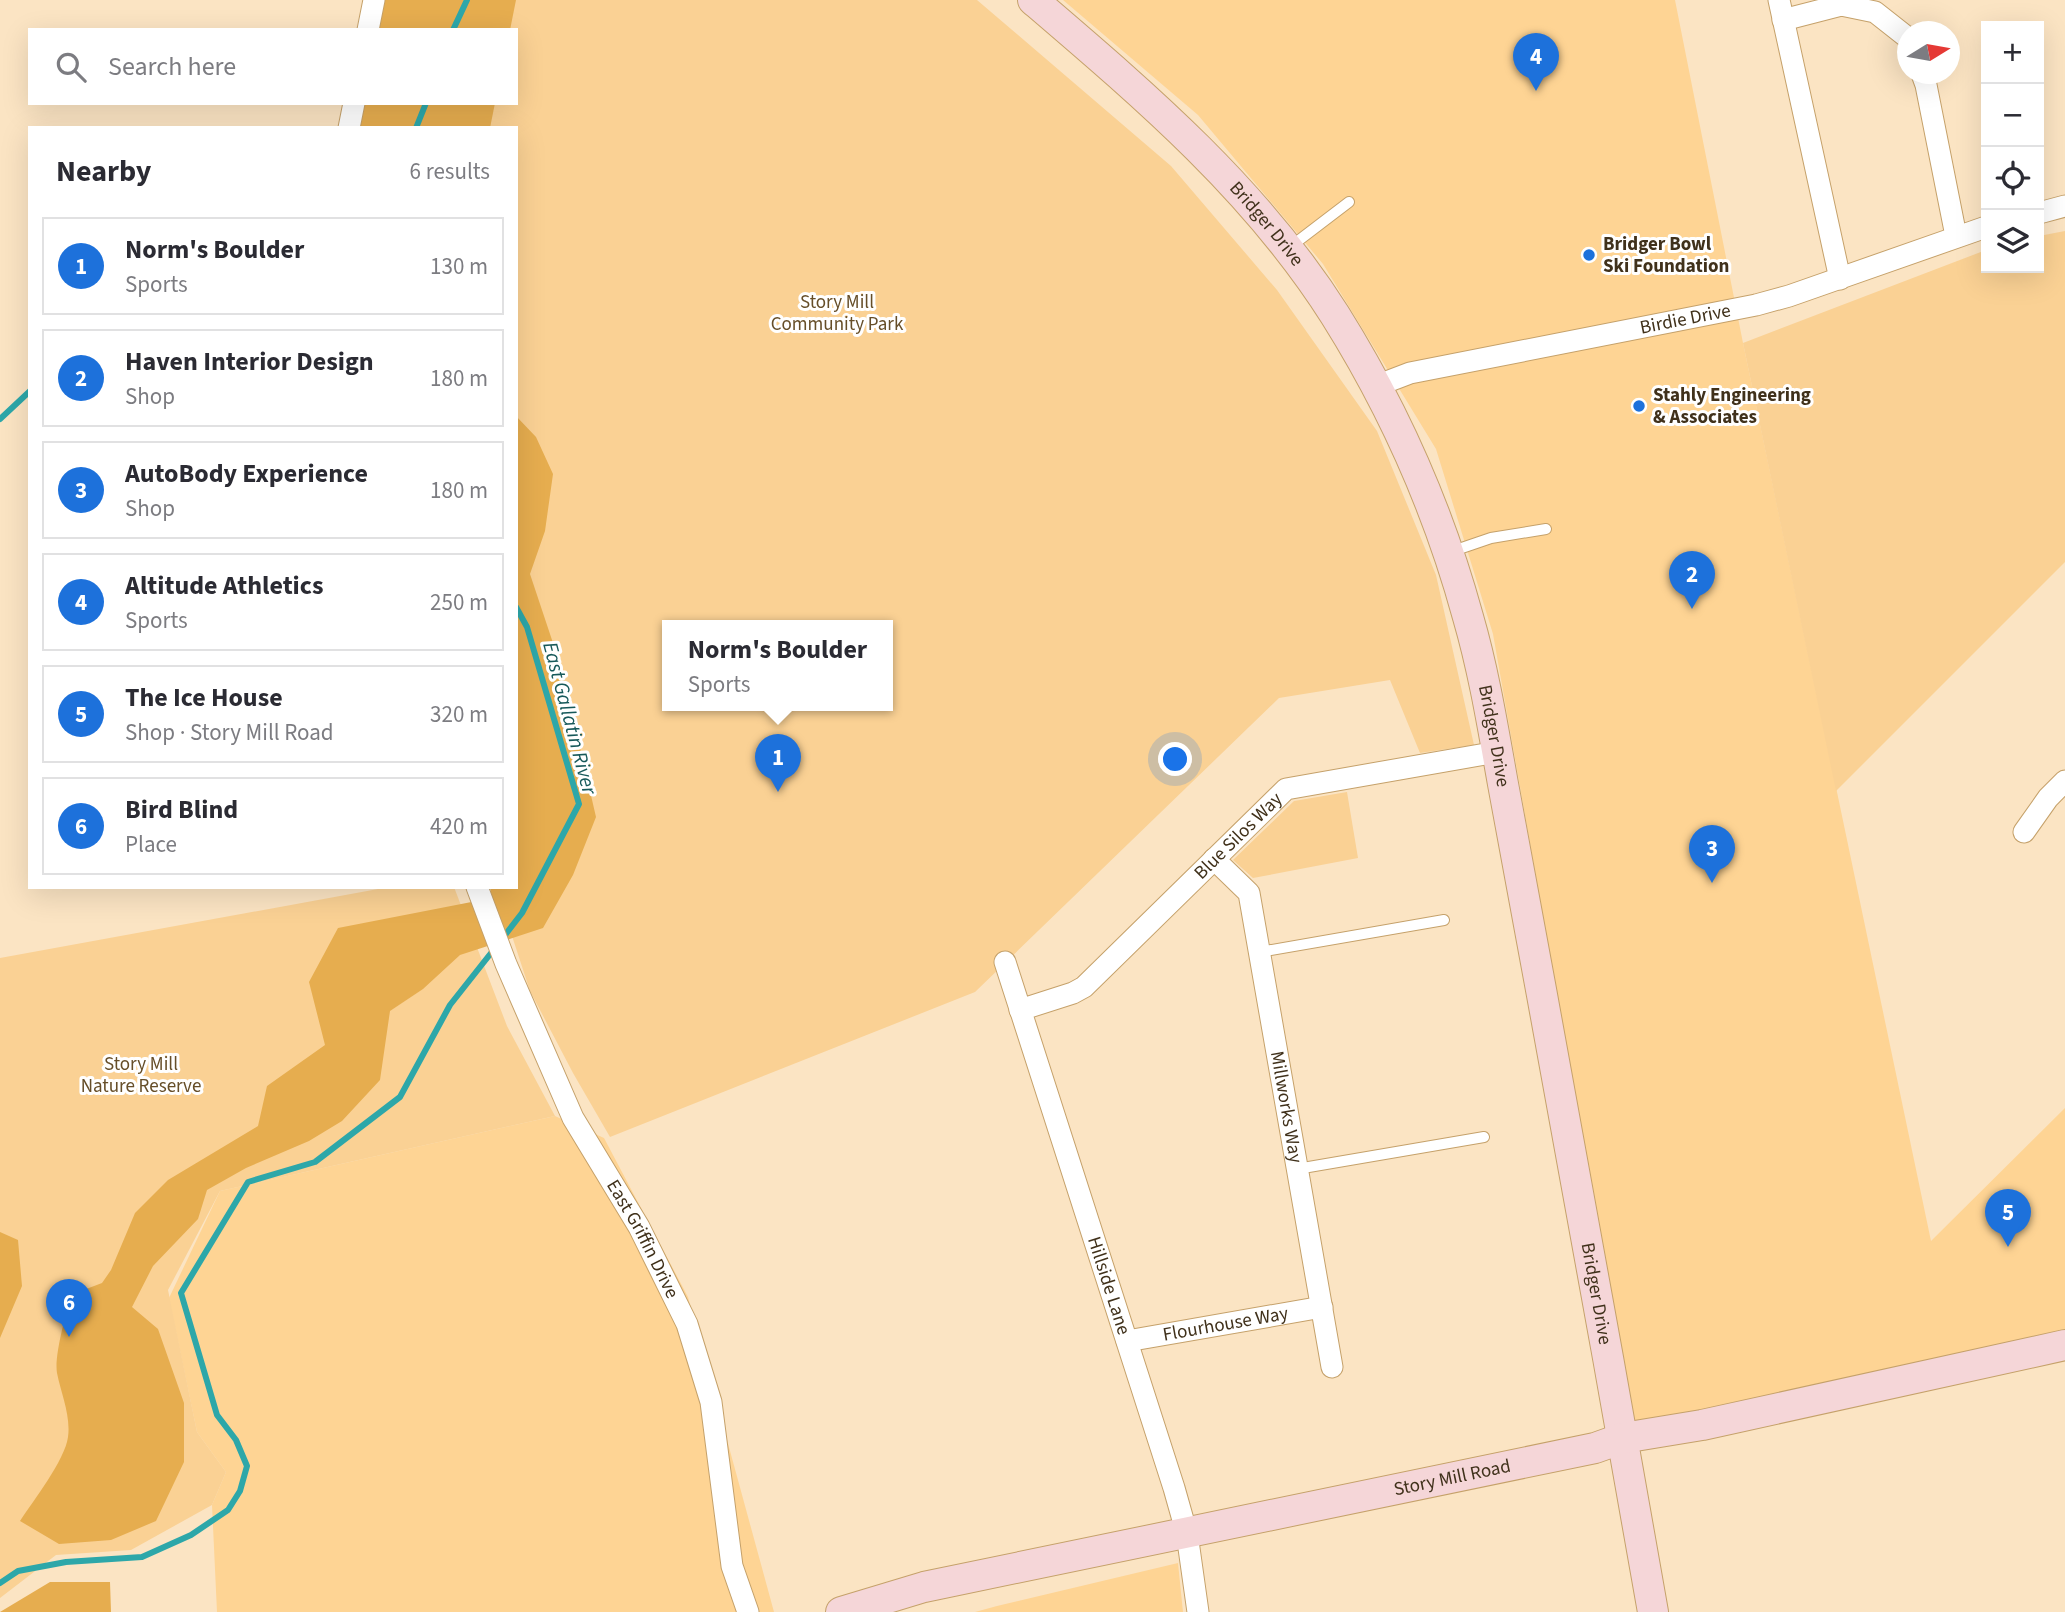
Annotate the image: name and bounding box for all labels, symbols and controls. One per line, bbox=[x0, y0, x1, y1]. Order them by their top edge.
north arrow bbox=[1897, 21, 1960, 84]
map controls bbox=[1981, 21, 2044, 273]
button: + bbox=[1981, 21, 2044, 84]
search box bbox=[28, 28, 518, 105]
pin: 4 bbox=[1513, 33, 1559, 91]
icon: search bbox=[52, 48, 90, 86]
text: Search here bbox=[108, 48, 236, 85]
button: − bbox=[1981, 84, 2044, 147]
button: locate bbox=[1981, 147, 2044, 210]
text: Nearby bbox=[56, 150, 151, 193]
text: 6 results bbox=[410, 155, 490, 188]
street label: Bridger Drive bbox=[1223, 175, 1310, 272]
button: layers bbox=[1981, 210, 2044, 273]
text: Norm's Boulder bbox=[125, 231, 304, 268]
place label: Bridger Bowl Ski Foundation bbox=[1603, 231, 1729, 280]
marker: Bridger Bowl Ski Foundation bbox=[1581, 247, 1597, 263]
text: 1 bbox=[75, 250, 87, 283]
text: 130 m bbox=[430, 250, 488, 283]
text: Sports bbox=[125, 268, 188, 301]
park label: Story Mill Community Park bbox=[771, 289, 904, 338]
street label: Birdie Drive bbox=[1638, 297, 1733, 341]
text: Haven Interior Design bbox=[125, 343, 374, 380]
text: 2 bbox=[75, 362, 87, 395]
text: 180 m bbox=[430, 362, 488, 395]
text: Shop bbox=[125, 380, 175, 413]
place label: Stahly Engineering & Associates bbox=[1653, 382, 1811, 431]
marker: Stahly Engineering & Associates bbox=[1631, 398, 1647, 414]
text: AutoBody Experience bbox=[125, 455, 368, 492]
text: 3 bbox=[75, 474, 87, 507]
text: 180 m bbox=[430, 474, 488, 507]
text: Shop bbox=[125, 492, 175, 525]
pin: 2 bbox=[1669, 551, 1715, 609]
text: Altitude Athletics bbox=[125, 567, 323, 604]
text: 4 bbox=[75, 586, 87, 619]
text: 250 m bbox=[430, 586, 488, 619]
text: Sports bbox=[125, 604, 188, 637]
popup bbox=[662, 620, 893, 711]
text: Norm's Boulder bbox=[688, 631, 867, 668]
water label: East Gallatin River bbox=[535, 638, 605, 798]
text: Sports bbox=[688, 668, 750, 701]
text: The Ice House bbox=[125, 679, 283, 716]
street label: Bridger Drive bbox=[1471, 682, 1517, 789]
text: 5 bbox=[75, 698, 87, 731]
text: 320 m bbox=[430, 698, 488, 731]
text: Shop · Story Mill Road bbox=[125, 716, 334, 749]
pin: 1 bbox=[755, 734, 801, 792]
your location bbox=[1158, 742, 1192, 776]
street label: Blue Silos Way bbox=[1188, 786, 1289, 886]
text: Bird Blind bbox=[125, 791, 238, 828]
text: 6 bbox=[75, 810, 87, 843]
text: 420 m bbox=[430, 810, 488, 843]
pin: 3 bbox=[1689, 825, 1735, 883]
text: Place bbox=[125, 828, 177, 861]
street label: Millworks Way bbox=[1263, 1049, 1310, 1165]
park label: Story Mill Nature Reserve bbox=[81, 1051, 201, 1100]
street label: East Griffin Drive bbox=[600, 1174, 686, 1303]
pin: 5 bbox=[1985, 1189, 2031, 1247]
street label: Hillside Lane bbox=[1081, 1233, 1137, 1338]
street label: Bridger Drive bbox=[1574, 1240, 1619, 1347]
pin: 6 bbox=[46, 1279, 92, 1337]
street label: Flourhouse Way bbox=[1161, 1300, 1290, 1348]
street label: Story Mill Road bbox=[1391, 1452, 1513, 1503]

